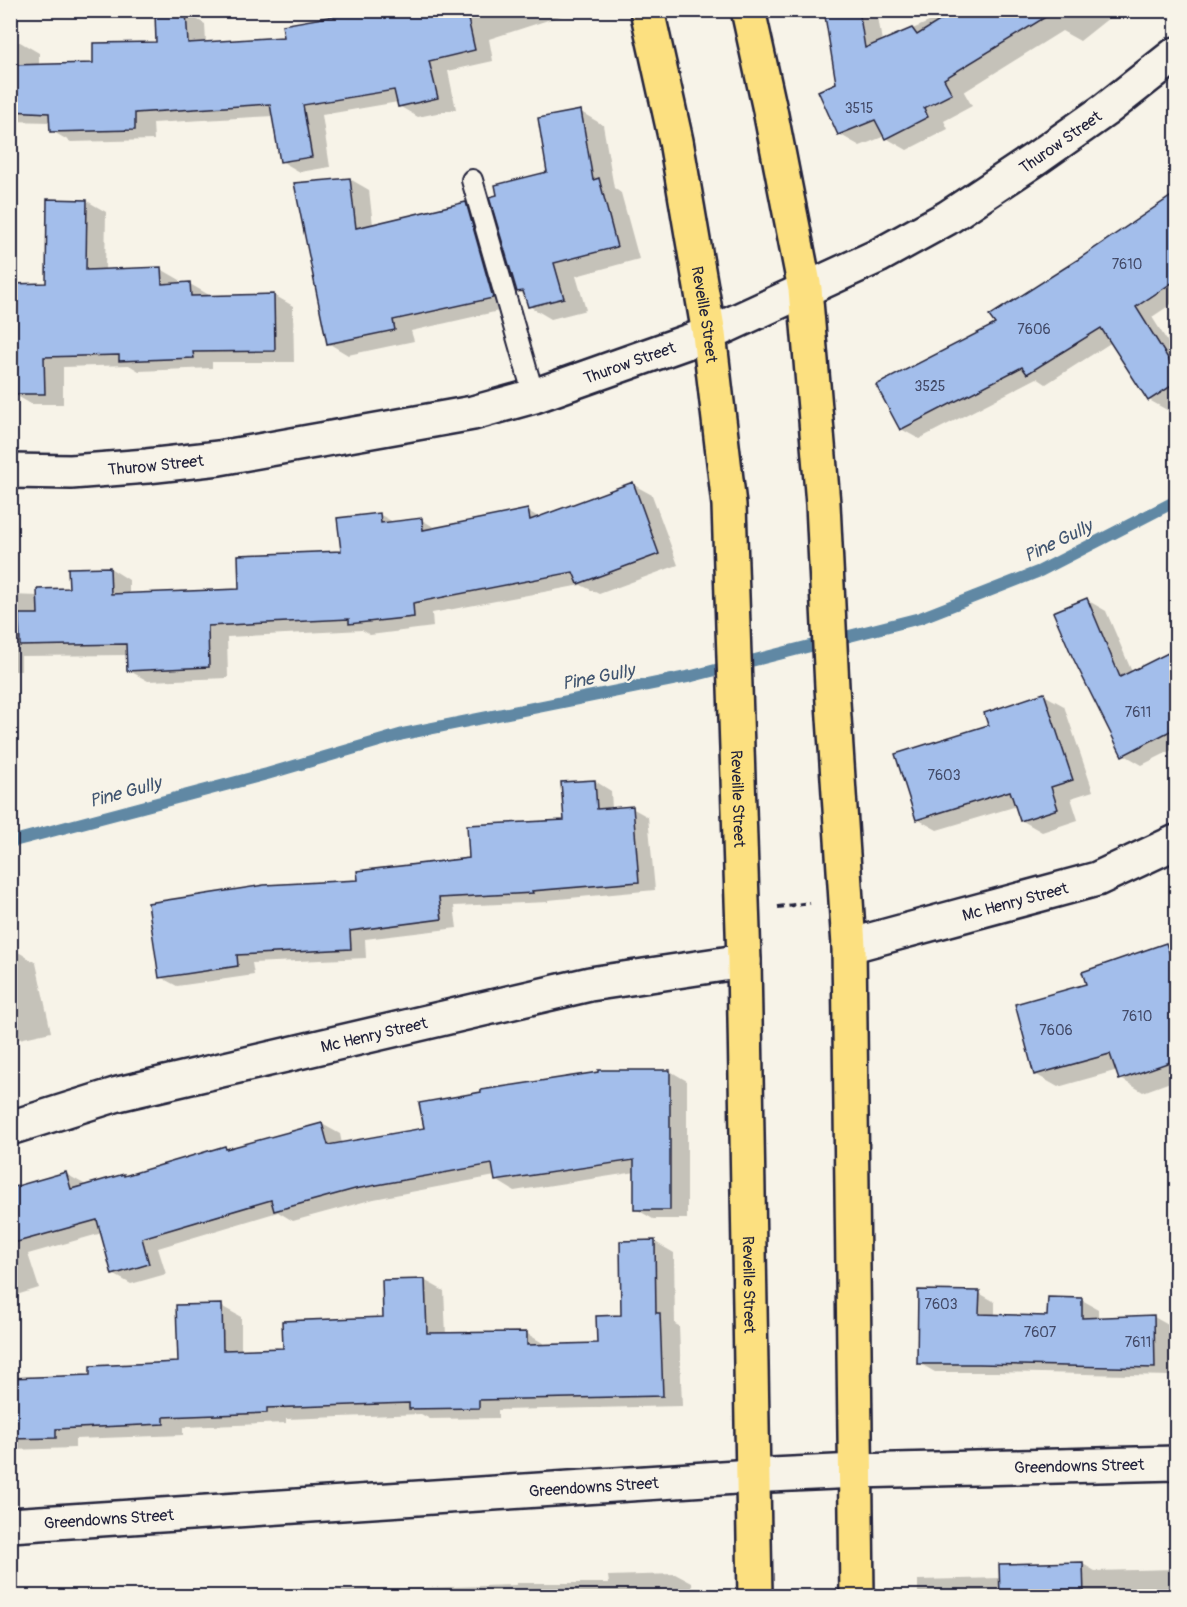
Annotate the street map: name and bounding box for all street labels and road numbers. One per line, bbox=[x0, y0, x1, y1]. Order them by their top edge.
street label: Thurow Street bbox=[1016, 106, 1106, 178]
street label: Reveille Street bbox=[687, 265, 721, 364]
street label: Thurow Street bbox=[581, 338, 679, 389]
street label: Thurow Street bbox=[107, 451, 205, 480]
street label: Reveille Street bbox=[726, 750, 749, 848]
street label: Mc Henry Street bbox=[960, 878, 1071, 926]
street label: Mc Henry Street bbox=[319, 1013, 430, 1057]
street label: Reveille Street bbox=[738, 1236, 759, 1334]
street label: Greendowns Street bbox=[1014, 1455, 1145, 1478]
street label: Greendowns Street bbox=[528, 1473, 660, 1502]
street label: Greendowns Street bbox=[43, 1505, 175, 1534]

